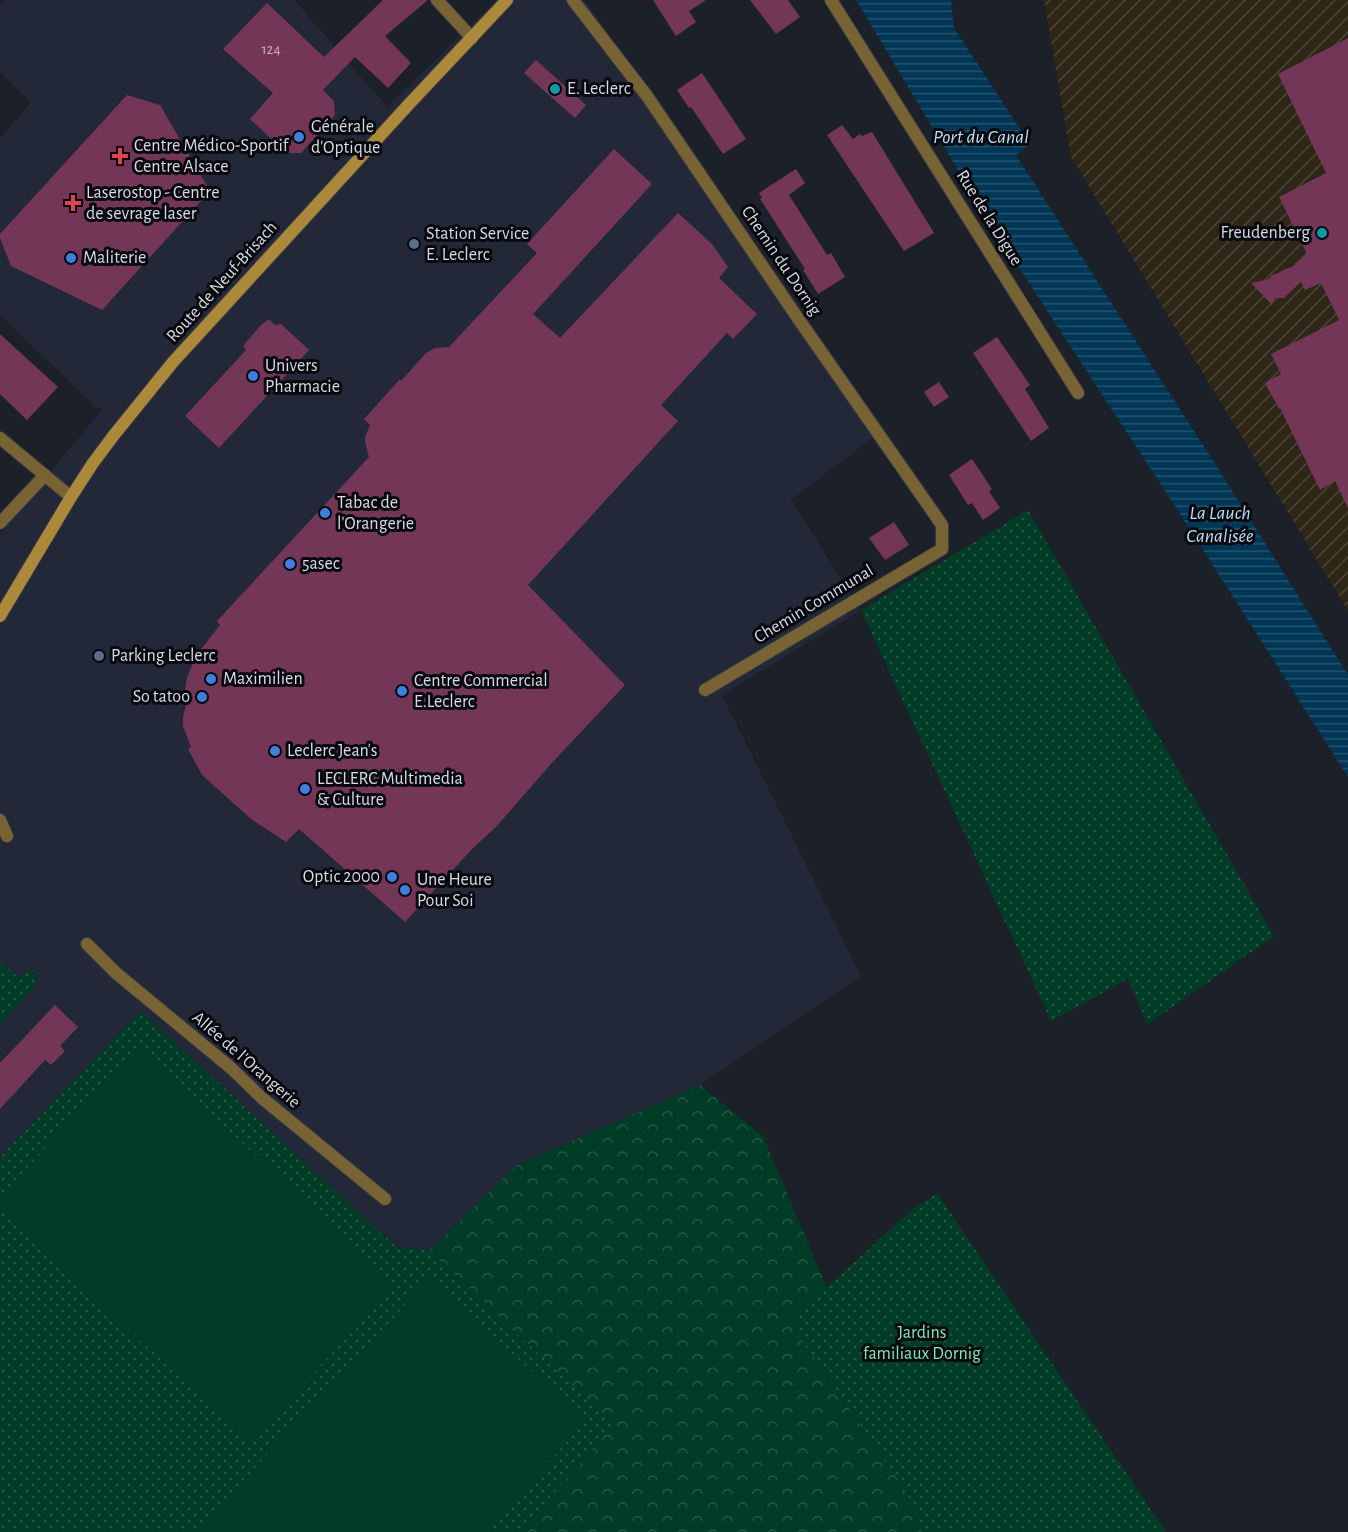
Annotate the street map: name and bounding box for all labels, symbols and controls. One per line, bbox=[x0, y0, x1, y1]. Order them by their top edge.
house number: 124 bbox=[261, 42, 281, 57]
place label: E. Leclerc bbox=[567, 80, 631, 98]
marker: E. Leclerc bbox=[548, 82, 562, 96]
place label: Générale d'Optique bbox=[311, 118, 380, 157]
water label: Port du Canal bbox=[933, 127, 1029, 147]
marker: Générale d'Optique bbox=[292, 130, 306, 144]
place label: Centre Médico-Sportif Centre Alsace bbox=[134, 137, 290, 176]
marker: Centre Médico-Sportif Centre Alsace bbox=[111, 147, 129, 165]
street label: Rue de la Digue bbox=[953, 167, 1025, 269]
place label: Laserostop - Centre de sevrage laser bbox=[86, 184, 219, 223]
marker: Laserostop - Centre de sevrage laser bbox=[64, 194, 82, 212]
street label: Chemin du Dornig bbox=[738, 203, 824, 319]
street label: Route de Neuf-Brisach bbox=[163, 218, 281, 346]
place label: Freudenberg bbox=[1221, 224, 1310, 242]
place label: Station Service E. Leclerc bbox=[426, 225, 529, 264]
marker: Freudenberg bbox=[1315, 226, 1329, 240]
marker: Station Service E. Leclerc bbox=[407, 237, 421, 251]
place label: Maliterie bbox=[83, 249, 146, 267]
marker: Maliterie bbox=[64, 251, 78, 265]
place label: Univers Pharmacie bbox=[265, 357, 340, 396]
marker: Univers Pharmacie bbox=[246, 369, 260, 383]
place label: Tabac de l'Orangerie bbox=[337, 494, 414, 533]
water label: La Lauch Canalisée bbox=[1186, 503, 1254, 546]
marker: Tabac de l'Orangerie bbox=[318, 506, 332, 520]
place label: 5asec bbox=[302, 555, 340, 573]
marker: 5asec bbox=[283, 557, 297, 571]
street label: Chemin Communal bbox=[751, 561, 877, 647]
place label: Parking Leclerc bbox=[111, 647, 215, 665]
marker: Parking Leclerc bbox=[92, 649, 106, 663]
place label: Maximilien bbox=[223, 670, 303, 688]
marker: Maximilien bbox=[204, 672, 218, 686]
place label: Centre Commercial E.Leclerc bbox=[414, 672, 548, 711]
marker: Centre Commercial E.Leclerc bbox=[395, 684, 409, 698]
place label: So tatoo bbox=[133, 688, 190, 706]
marker: So tatoo bbox=[195, 690, 209, 704]
place label: Leclerc Jean's bbox=[287, 742, 377, 760]
marker: Leclerc Jean's bbox=[268, 744, 282, 758]
place label: LECLERC Multimedia & Culture bbox=[317, 770, 463, 809]
marker: LECLERC Multimedia & Culture bbox=[298, 782, 312, 796]
place label: Optic 2000 bbox=[303, 868, 380, 886]
marker: Optic 2000 bbox=[385, 870, 399, 884]
place label: Une Heure Pour Soi bbox=[417, 871, 492, 910]
marker: Une Heure Pour Soi bbox=[398, 883, 412, 897]
street label: Allée de l'Orangerie bbox=[189, 1008, 303, 1112]
park label: Jardins familiaux Dornig bbox=[863, 1324, 981, 1363]

